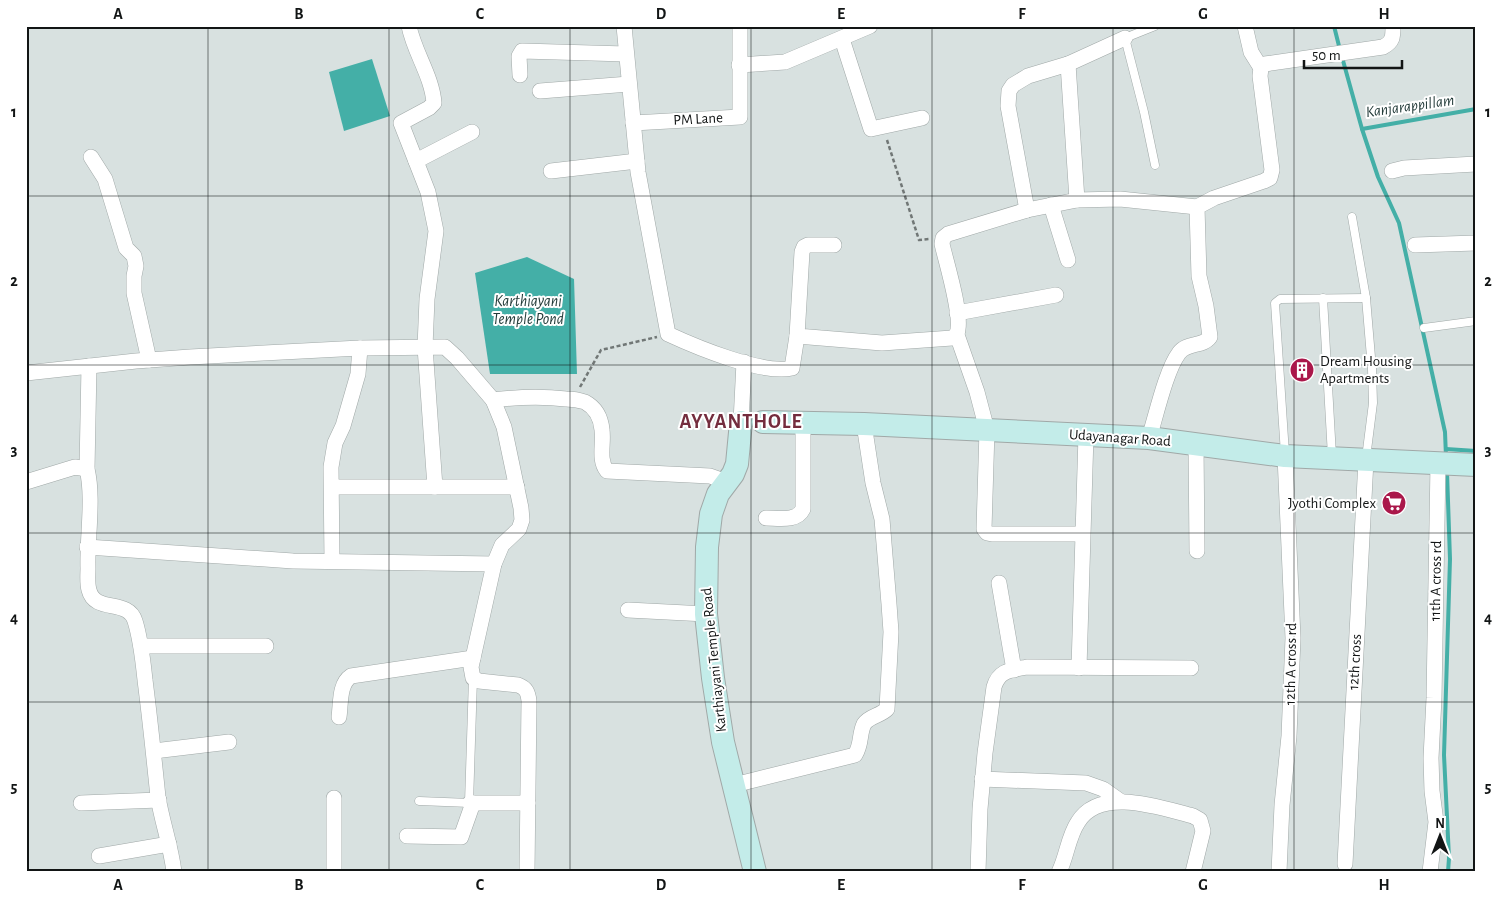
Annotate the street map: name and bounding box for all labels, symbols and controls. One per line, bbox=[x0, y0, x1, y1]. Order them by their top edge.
text: A bbox=[113, 6, 123, 22]
text: B bbox=[294, 6, 304, 22]
text: C bbox=[476, 6, 485, 22]
text: D bbox=[656, 6, 667, 22]
text: E bbox=[837, 6, 845, 22]
text: F bbox=[1018, 6, 1026, 22]
text: G bbox=[1198, 6, 1208, 22]
text: H bbox=[1378, 6, 1390, 22]
scale bar bbox=[1304, 38, 1402, 70]
text: 50 m bbox=[1312, 48, 1341, 63]
water label: Kanjarappillam bbox=[1365, 92, 1455, 121]
text: 1 bbox=[11, 104, 17, 120]
text: 1 bbox=[1485, 104, 1491, 120]
street label: PM Lane bbox=[673, 110, 723, 128]
text: 2 bbox=[10, 273, 18, 289]
text: 2 bbox=[1484, 273, 1492, 289]
water label: Karthiayani Temple Pond bbox=[492, 293, 564, 328]
place label: Dream Housing Apartments bbox=[1320, 354, 1413, 386]
building icon: Dream Housing Apartments bbox=[1289, 357, 1315, 383]
district label: AYYANTHOLE bbox=[679, 412, 803, 432]
street label: Udayanagar Road bbox=[1069, 427, 1172, 449]
text: 3 bbox=[11, 442, 18, 458]
text: 3 bbox=[1485, 442, 1492, 458]
supermarket icon: Jyothi Complex bbox=[1381, 490, 1407, 516]
place label: Jyothi Complex bbox=[1288, 496, 1376, 511]
street label: 11th A cross rd bbox=[1428, 540, 1444, 621]
street label: Karthiayani Temple Road bbox=[699, 587, 729, 733]
text: 4 bbox=[10, 610, 18, 626]
text: 4 bbox=[1484, 610, 1492, 626]
street label: 12th A cross rd bbox=[1283, 623, 1299, 705]
street label: 12th cross bbox=[1346, 634, 1364, 690]
text: 5 bbox=[11, 779, 18, 795]
text: 5 bbox=[1485, 779, 1492, 795]
north arrow bbox=[1414, 810, 1464, 860]
text: N bbox=[1435, 817, 1445, 831]
text: A bbox=[113, 877, 123, 893]
text: B bbox=[294, 877, 304, 893]
text: C bbox=[476, 877, 485, 893]
text: D bbox=[656, 877, 667, 893]
text: E bbox=[837, 877, 845, 893]
text: F bbox=[1018, 877, 1026, 893]
text: G bbox=[1198, 877, 1208, 893]
text: H bbox=[1378, 877, 1390, 893]

